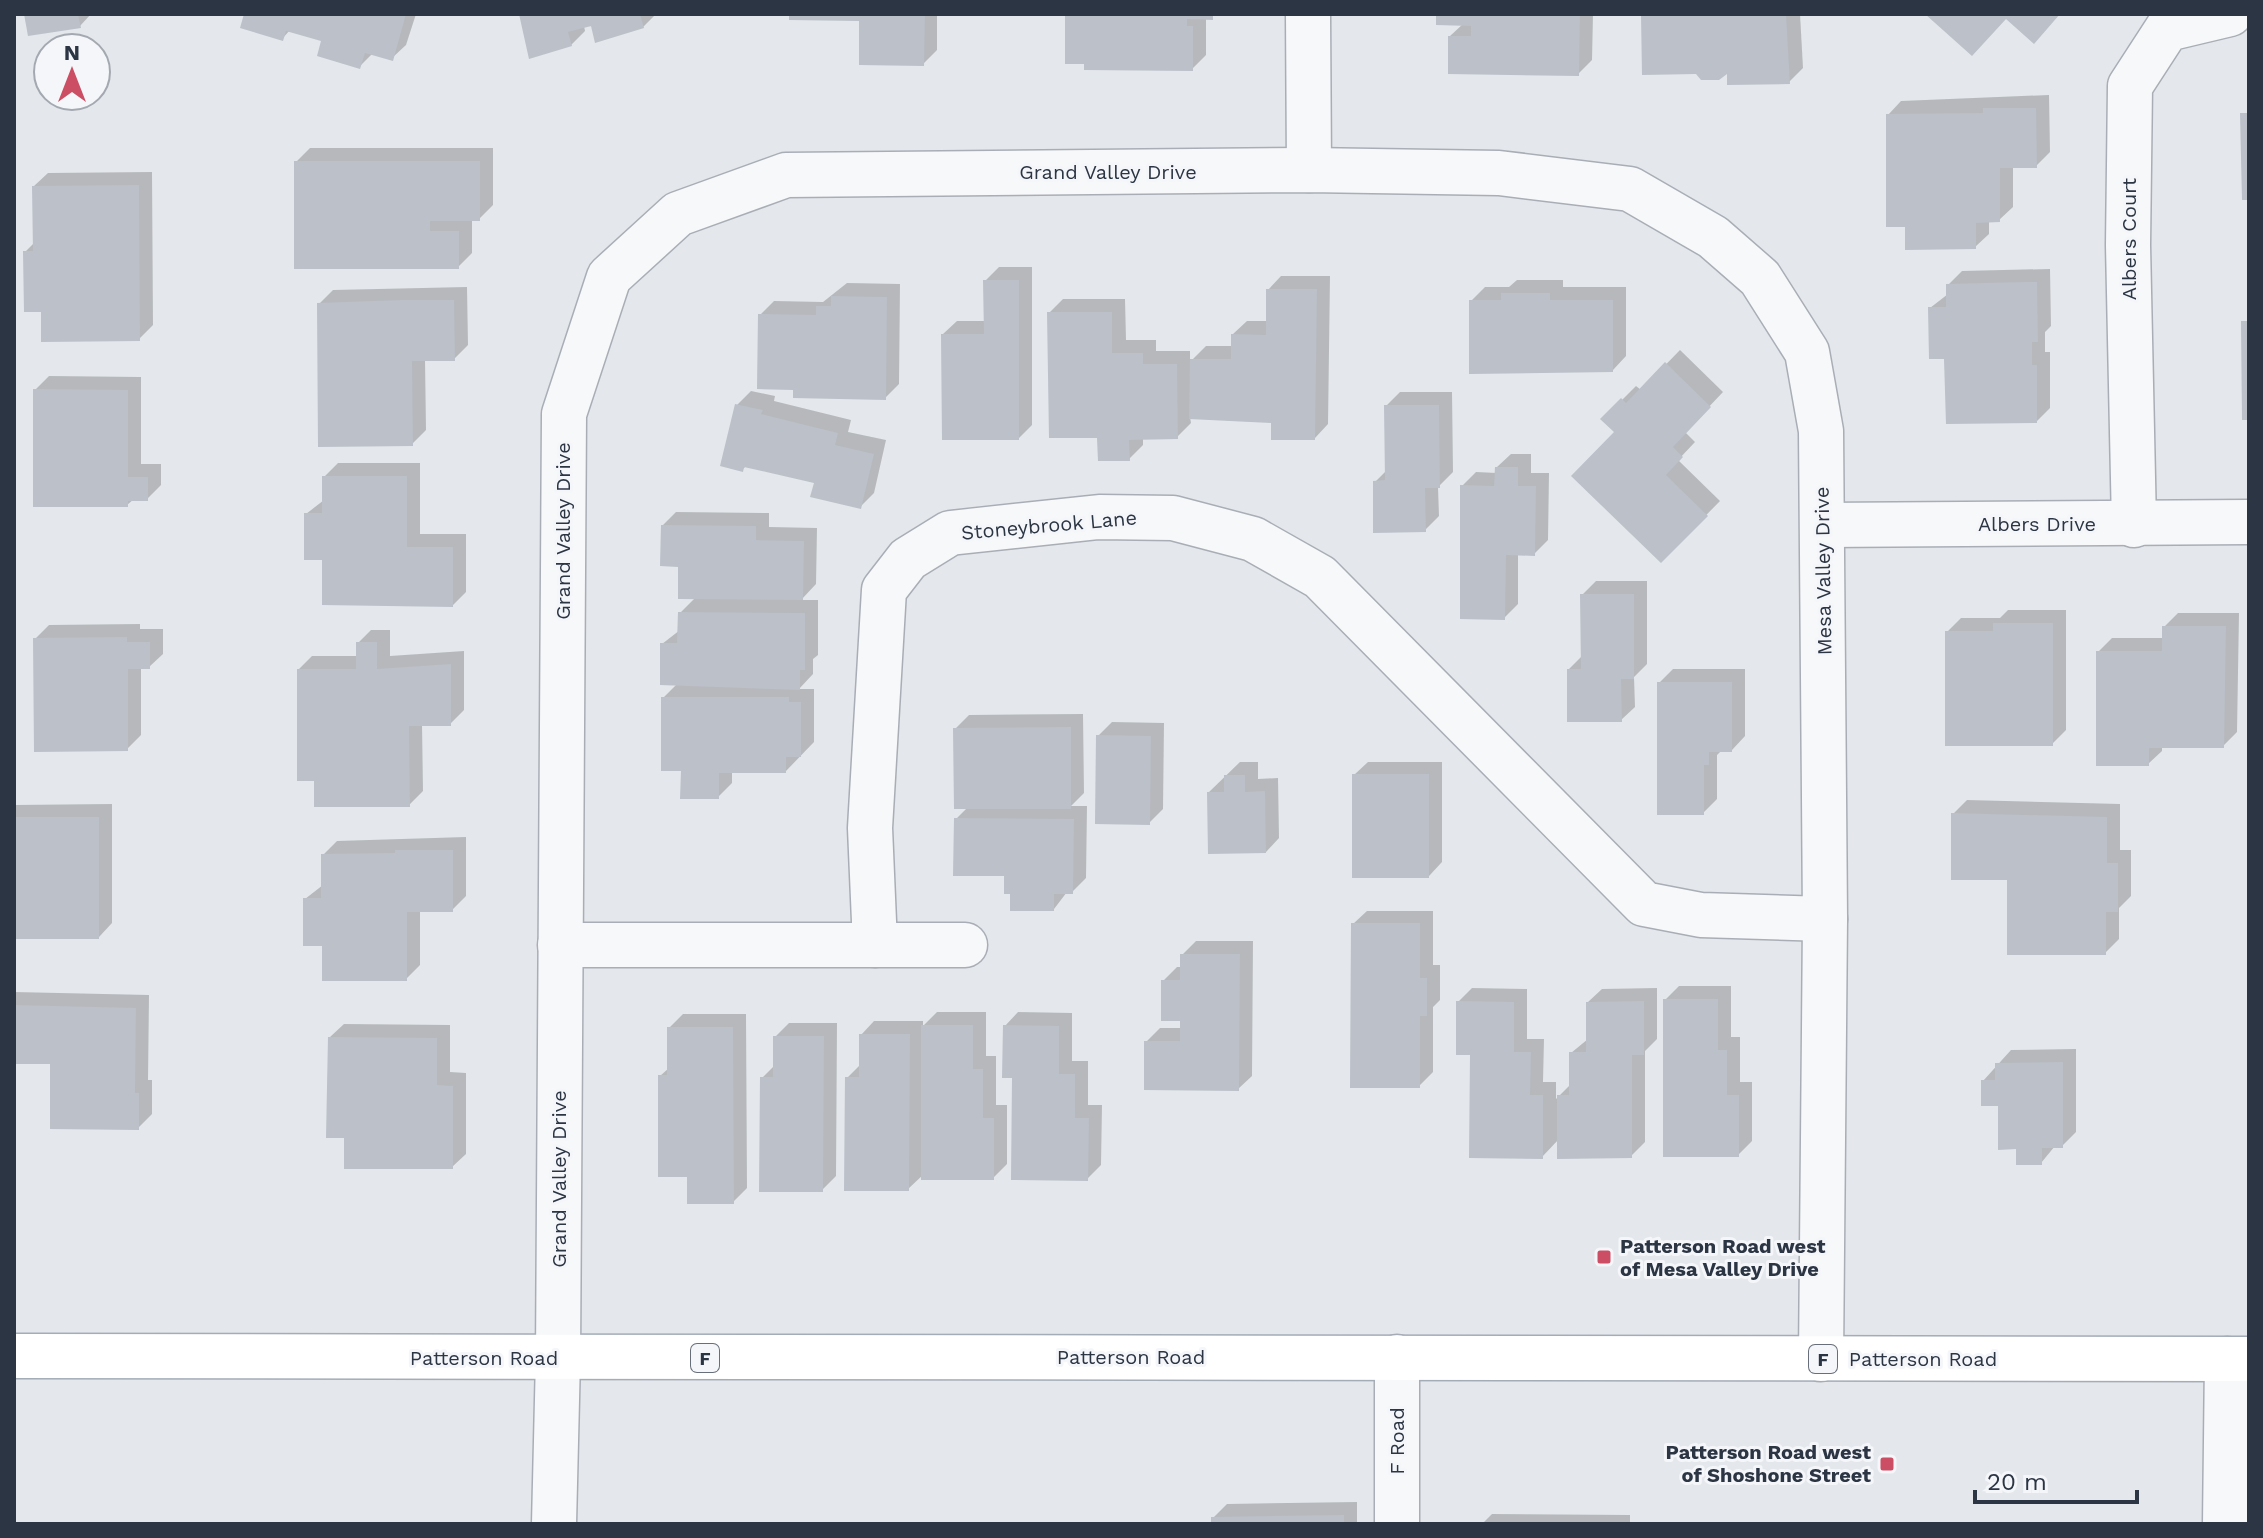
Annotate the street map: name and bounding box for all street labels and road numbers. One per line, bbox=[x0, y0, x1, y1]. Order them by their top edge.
street label: Grand Valley Drive bbox=[1019, 160, 1197, 184]
street label: Albers Court bbox=[2117, 177, 2141, 300]
street label: Grand Valley Drive bbox=[551, 442, 575, 620]
street label: Mesa Valley Drive bbox=[1810, 486, 1836, 656]
street label: Stoneybrook Lane bbox=[960, 505, 1138, 545]
street label: Albers Drive bbox=[1978, 512, 2096, 536]
street label: Grand Valley Drive bbox=[547, 1090, 571, 1268]
road number: F bbox=[691, 1344, 719, 1372]
street label: Patterson Road bbox=[1057, 1345, 1205, 1369]
road number: F bbox=[1809, 1345, 1837, 1373]
street label: Patterson Road bbox=[410, 1346, 558, 1370]
street label: Patterson Road bbox=[1849, 1347, 1997, 1371]
street label: F Road bbox=[1385, 1407, 1409, 1475]

